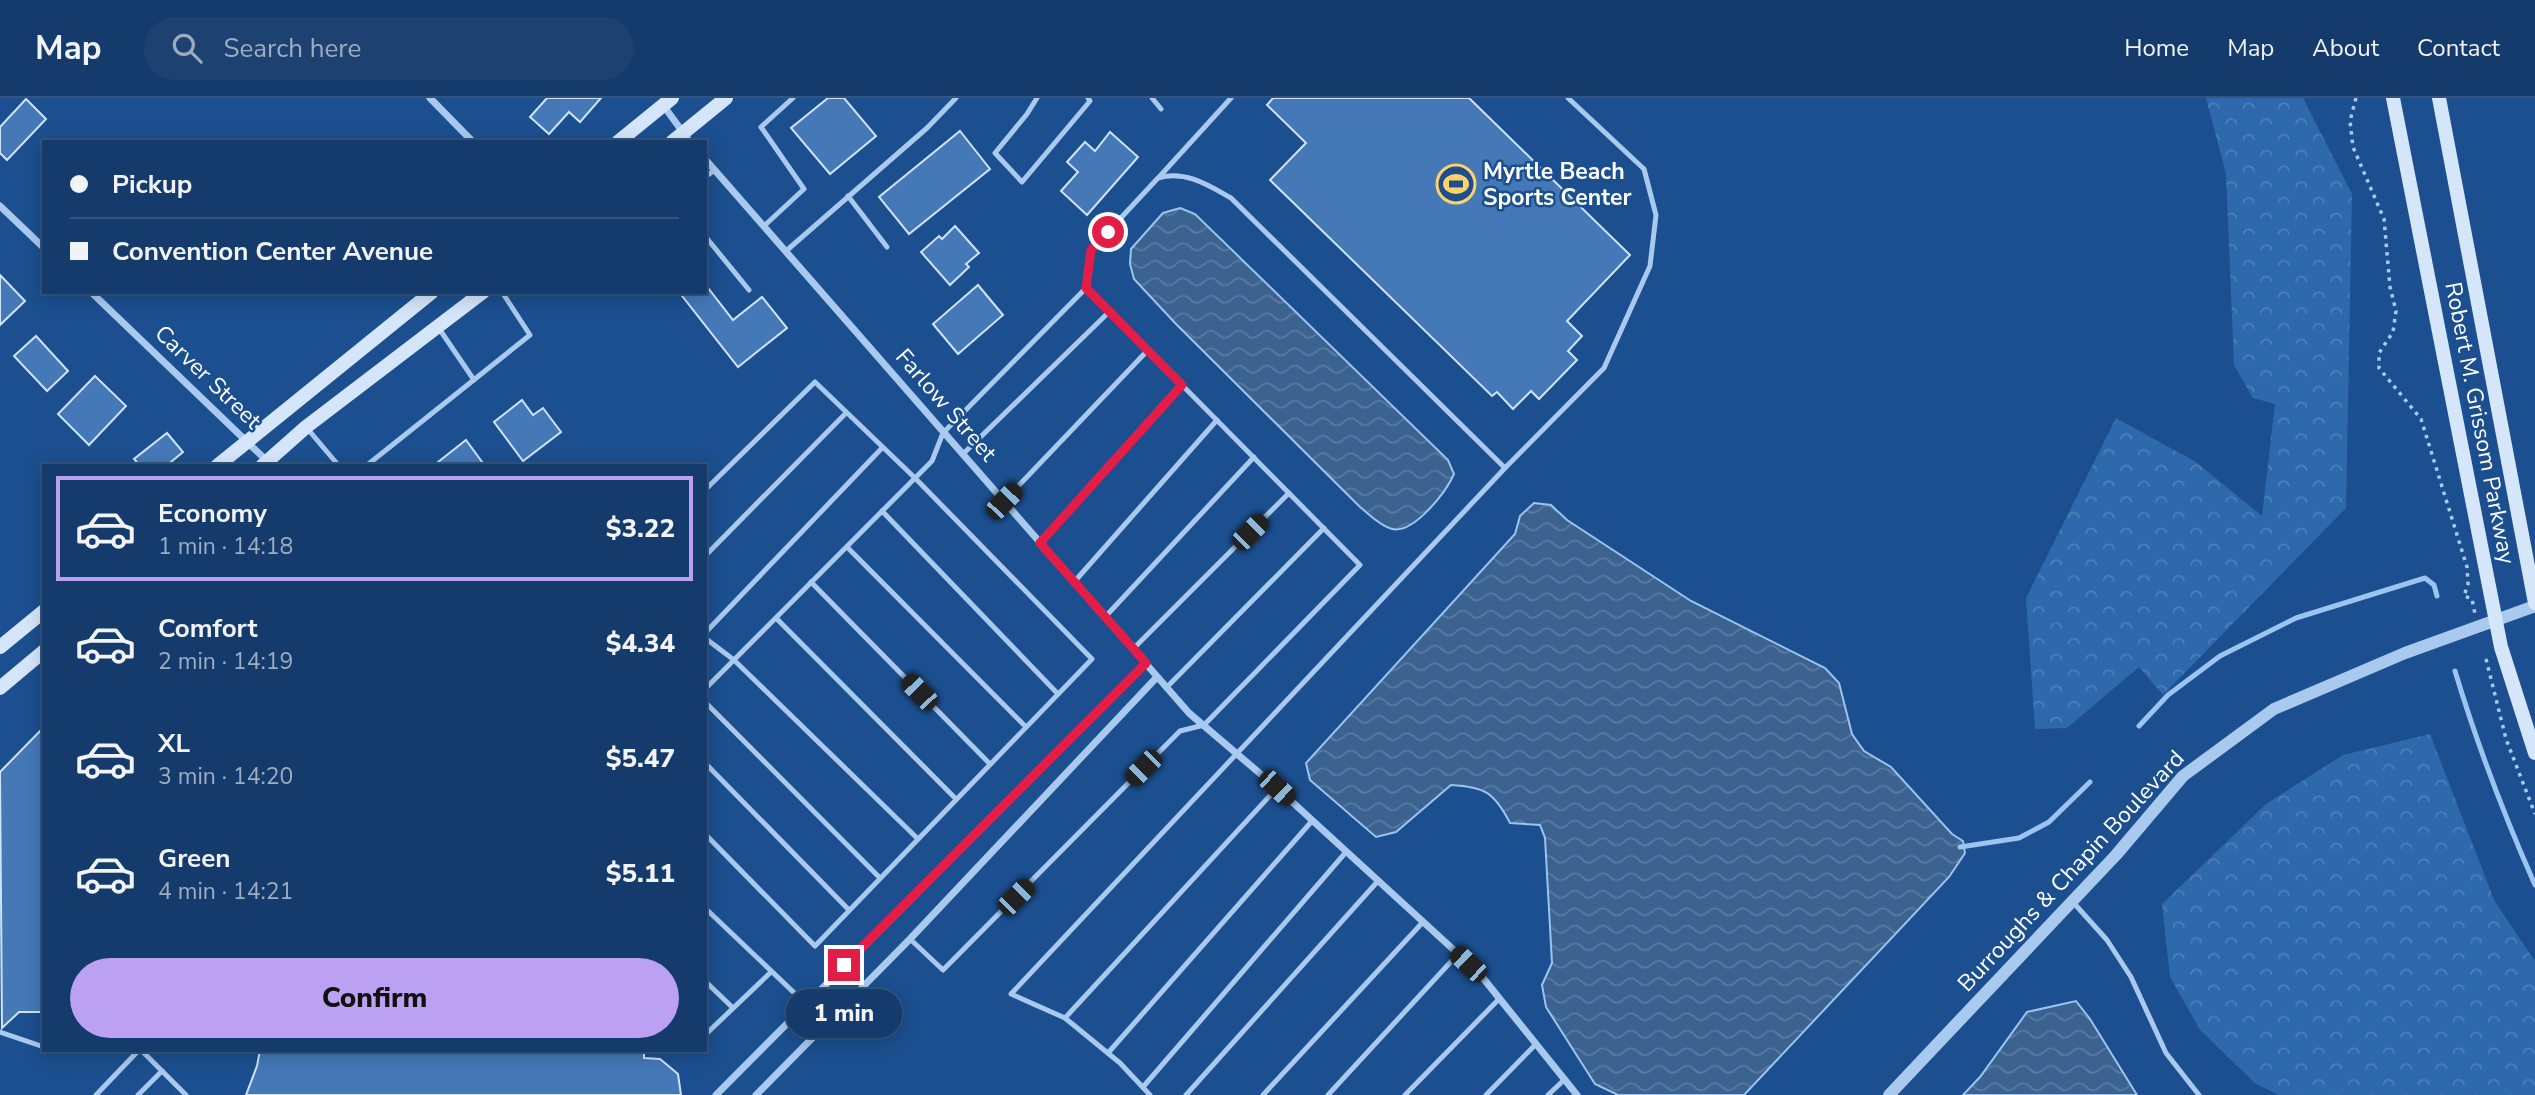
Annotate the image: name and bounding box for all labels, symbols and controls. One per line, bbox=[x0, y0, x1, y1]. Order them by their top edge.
search box bbox=[144, 17, 634, 80]
text: Map bbox=[35, 26, 102, 71]
icon: search bbox=[168, 29, 206, 67]
text: Search here bbox=[224, 31, 361, 66]
text: Home bbox=[2124, 32, 2189, 64]
text: Map bbox=[2227, 32, 2274, 64]
text: About bbox=[2312, 32, 2379, 64]
text: Contact bbox=[2417, 32, 2500, 64]
place label: Myrtle Beach Sports Center bbox=[1483, 156, 1631, 213]
sports icon: Myrtle Beach Sports Center bbox=[1435, 163, 1477, 205]
text: Pickup bbox=[112, 167, 192, 202]
route start bbox=[1092, 216, 1124, 248]
text: Convention Center Avenue bbox=[112, 234, 433, 269]
street label: Robert M. Grissom Parkway bbox=[2437, 279, 2523, 567]
street label: Carver Street bbox=[148, 318, 269, 436]
street label: Farlow Street bbox=[888, 342, 1004, 469]
car bbox=[982, 479, 1027, 523]
text: Economy bbox=[158, 496, 267, 531]
icon: car bbox=[74, 497, 137, 560]
car bbox=[1228, 510, 1273, 554]
text: $3.22 bbox=[606, 511, 675, 546]
text: 1 min · 14:18 bbox=[158, 531, 293, 562]
text: Comfort bbox=[158, 611, 258, 646]
icon: car bbox=[74, 612, 137, 675]
text: $4.34 bbox=[606, 626, 675, 661]
text: 2 min · 14:19 bbox=[158, 646, 293, 677]
car bbox=[897, 670, 942, 714]
text: XL bbox=[158, 726, 190, 761]
icon: car bbox=[74, 727, 137, 790]
text: $5.47 bbox=[606, 741, 675, 776]
street label: Burroughs & Chapin Boulevard bbox=[1951, 744, 2191, 998]
car bbox=[1121, 746, 1166, 790]
text: 3 min · 14:20 bbox=[158, 761, 293, 792]
car bbox=[1255, 766, 1300, 810]
text: Green bbox=[158, 841, 231, 876]
icon: car bbox=[74, 842, 137, 905]
text: $5.11 bbox=[606, 856, 675, 891]
car bbox=[994, 875, 1039, 919]
text: 4 min · 14:21 bbox=[158, 876, 293, 907]
car bbox=[1446, 942, 1491, 986]
route end bbox=[828, 949, 860, 981]
button: Confirm bbox=[70, 958, 679, 1038]
callout: 1 min bbox=[786, 990, 902, 1038]
text: 1 min bbox=[814, 998, 874, 1029]

